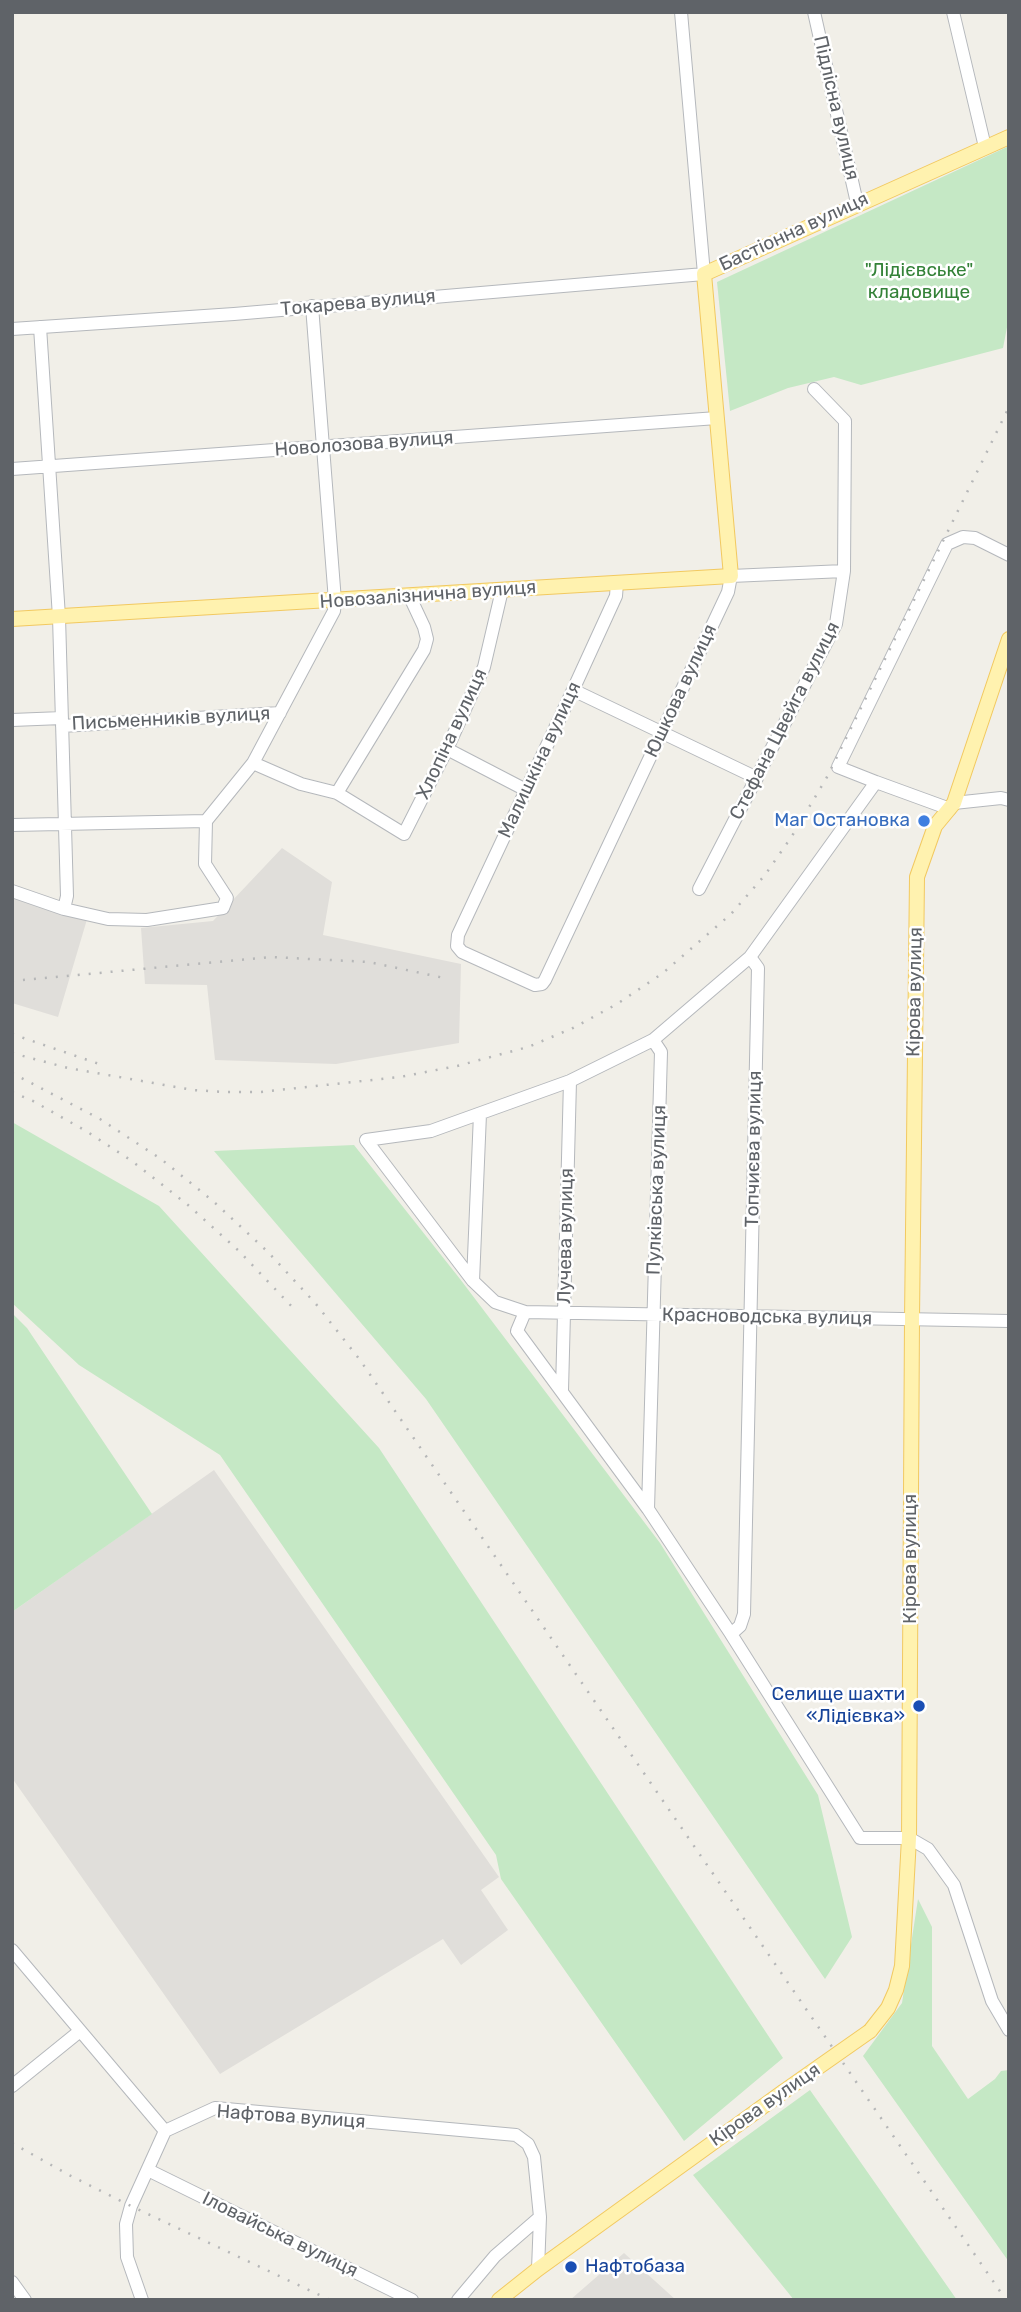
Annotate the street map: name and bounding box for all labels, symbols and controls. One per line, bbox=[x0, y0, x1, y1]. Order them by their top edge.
street label: Підлісна вулиця bbox=[808, 34, 864, 182]
street label: Бастіонна вулиця bbox=[716, 187, 872, 277]
park label: "Лідієвське" кладовище bbox=[865, 260, 973, 304]
street label: Токарева вулиця bbox=[280, 285, 436, 321]
street label: Новолозова вулиця bbox=[274, 426, 454, 462]
street label: Новозалізнична вулиця bbox=[319, 576, 537, 614]
street label: Стефана Цвейга вулиця bbox=[725, 618, 845, 824]
street label: Юшкова вулиця bbox=[640, 621, 722, 761]
street label: Хлопіна вулиця bbox=[412, 665, 492, 803]
street label: Малишкіна вулиця bbox=[494, 678, 586, 842]
street label: Письменників вулиця bbox=[71, 702, 271, 736]
place label: Маг Остановка bbox=[774, 810, 910, 832]
marker: Маг Остановка bbox=[916, 813, 932, 829]
street label: Кірова вулиця bbox=[902, 927, 928, 1057]
street label: Топчиєва вулиця bbox=[741, 1070, 767, 1228]
street label: Пулківська вулиця bbox=[643, 1104, 671, 1276]
street label: Лучева вулиця bbox=[553, 1168, 579, 1304]
street label: Красноводська вулиця bbox=[662, 1304, 872, 1330]
street label: Кірова вулиця bbox=[900, 1494, 922, 1624]
place label: Селище шахти «Лідієвка» bbox=[771, 1684, 905, 1728]
marker: Селище шахти «Лідієвка» bbox=[911, 1698, 927, 1714]
street label: Кірова вулиця bbox=[705, 2058, 825, 2152]
street label: Нафтова вулиця bbox=[216, 2100, 366, 2134]
street label: Іловайська вулиця bbox=[198, 2187, 362, 2283]
place label: Нафтобаза bbox=[585, 2256, 685, 2278]
marker: Нафтобаза bbox=[563, 2259, 579, 2275]

